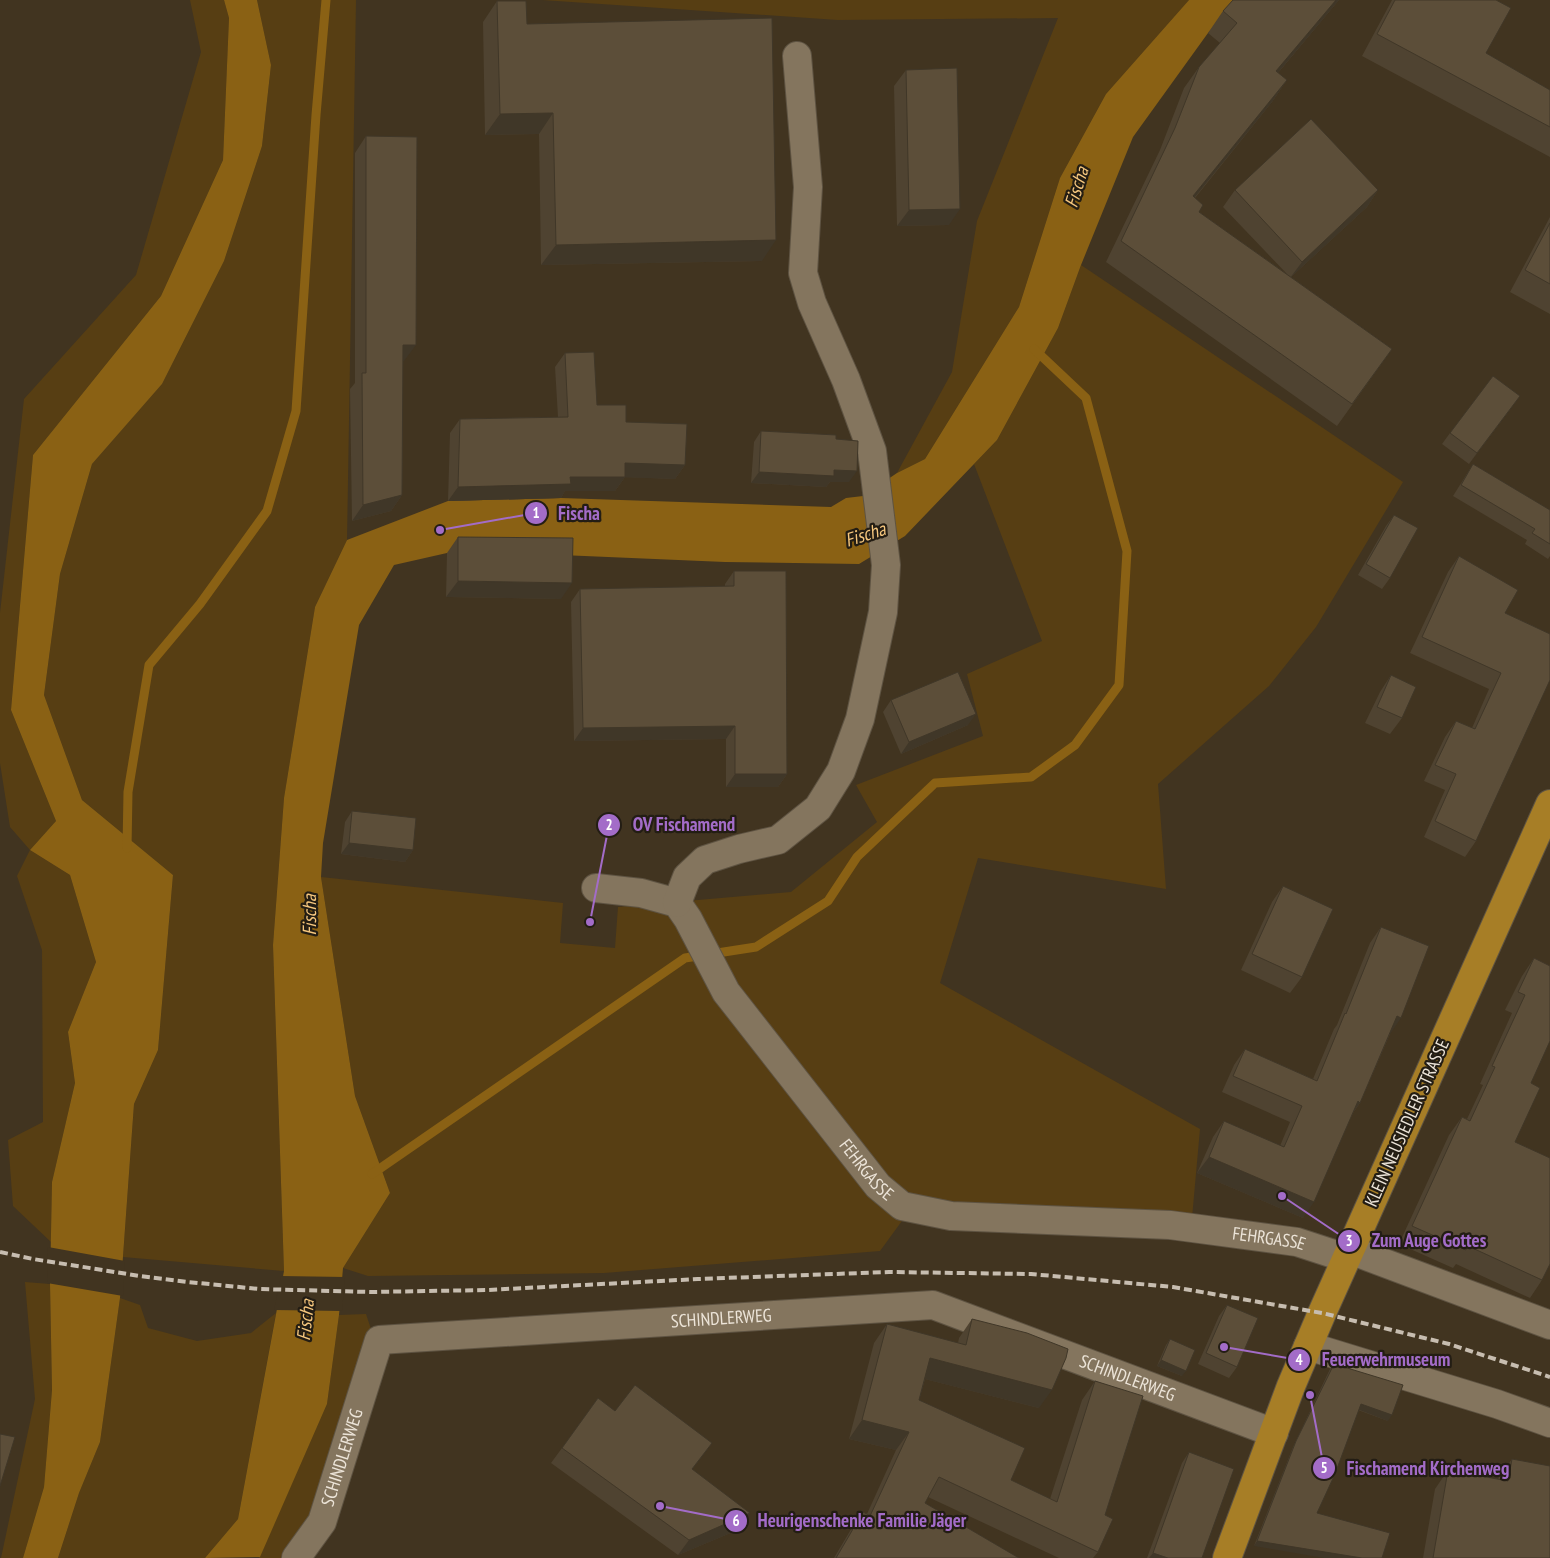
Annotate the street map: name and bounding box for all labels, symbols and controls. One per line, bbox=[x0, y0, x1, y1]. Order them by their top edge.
water label: Fischa bbox=[1059, 162, 1094, 210]
callout: Fischa bbox=[523, 496, 610, 530]
text: Fischa bbox=[558, 501, 600, 525]
text: 1 bbox=[532, 503, 540, 522]
water label: Fischa bbox=[842, 516, 890, 552]
callout: OV Fischamend bbox=[597, 808, 745, 842]
text: OV Fischamend bbox=[633, 812, 735, 836]
text: 2 bbox=[605, 815, 613, 834]
water label: Fischa bbox=[297, 893, 321, 936]
street label: KLEIN NEUSIEDLER STRASSE bbox=[1359, 1035, 1454, 1210]
street label: FEHRGASSE bbox=[834, 1134, 899, 1205]
street label: FEHRGASSE bbox=[1231, 1221, 1309, 1255]
callout: Zum Auge Gottes bbox=[1336, 1224, 1497, 1258]
text: Zum Auge Gottes bbox=[1372, 1228, 1487, 1252]
text: 3 bbox=[1345, 1231, 1353, 1250]
water label: Fischa bbox=[291, 1297, 319, 1342]
street label: SCHINDLERWEG bbox=[670, 1303, 772, 1333]
callout: Feuerwehrmuseum bbox=[1286, 1343, 1460, 1377]
text: Feuerwehrmuseum bbox=[1322, 1347, 1450, 1371]
street label: SCHINDLERWEG bbox=[1076, 1349, 1179, 1406]
text: 4 bbox=[1295, 1350, 1303, 1369]
street label: SCHINDLERWEG bbox=[316, 1406, 368, 1509]
callout: Fischamend Kirchenweg bbox=[1311, 1451, 1519, 1485]
text: Fischamend Kirchenweg bbox=[1347, 1456, 1509, 1480]
text: 5 bbox=[1320, 1458, 1328, 1477]
callout: Heurigenschenke Familie Jäger bbox=[723, 1504, 977, 1538]
text: Heurigenschenke Familie Jäger bbox=[758, 1508, 967, 1532]
text: 6 bbox=[732, 1511, 740, 1530]

